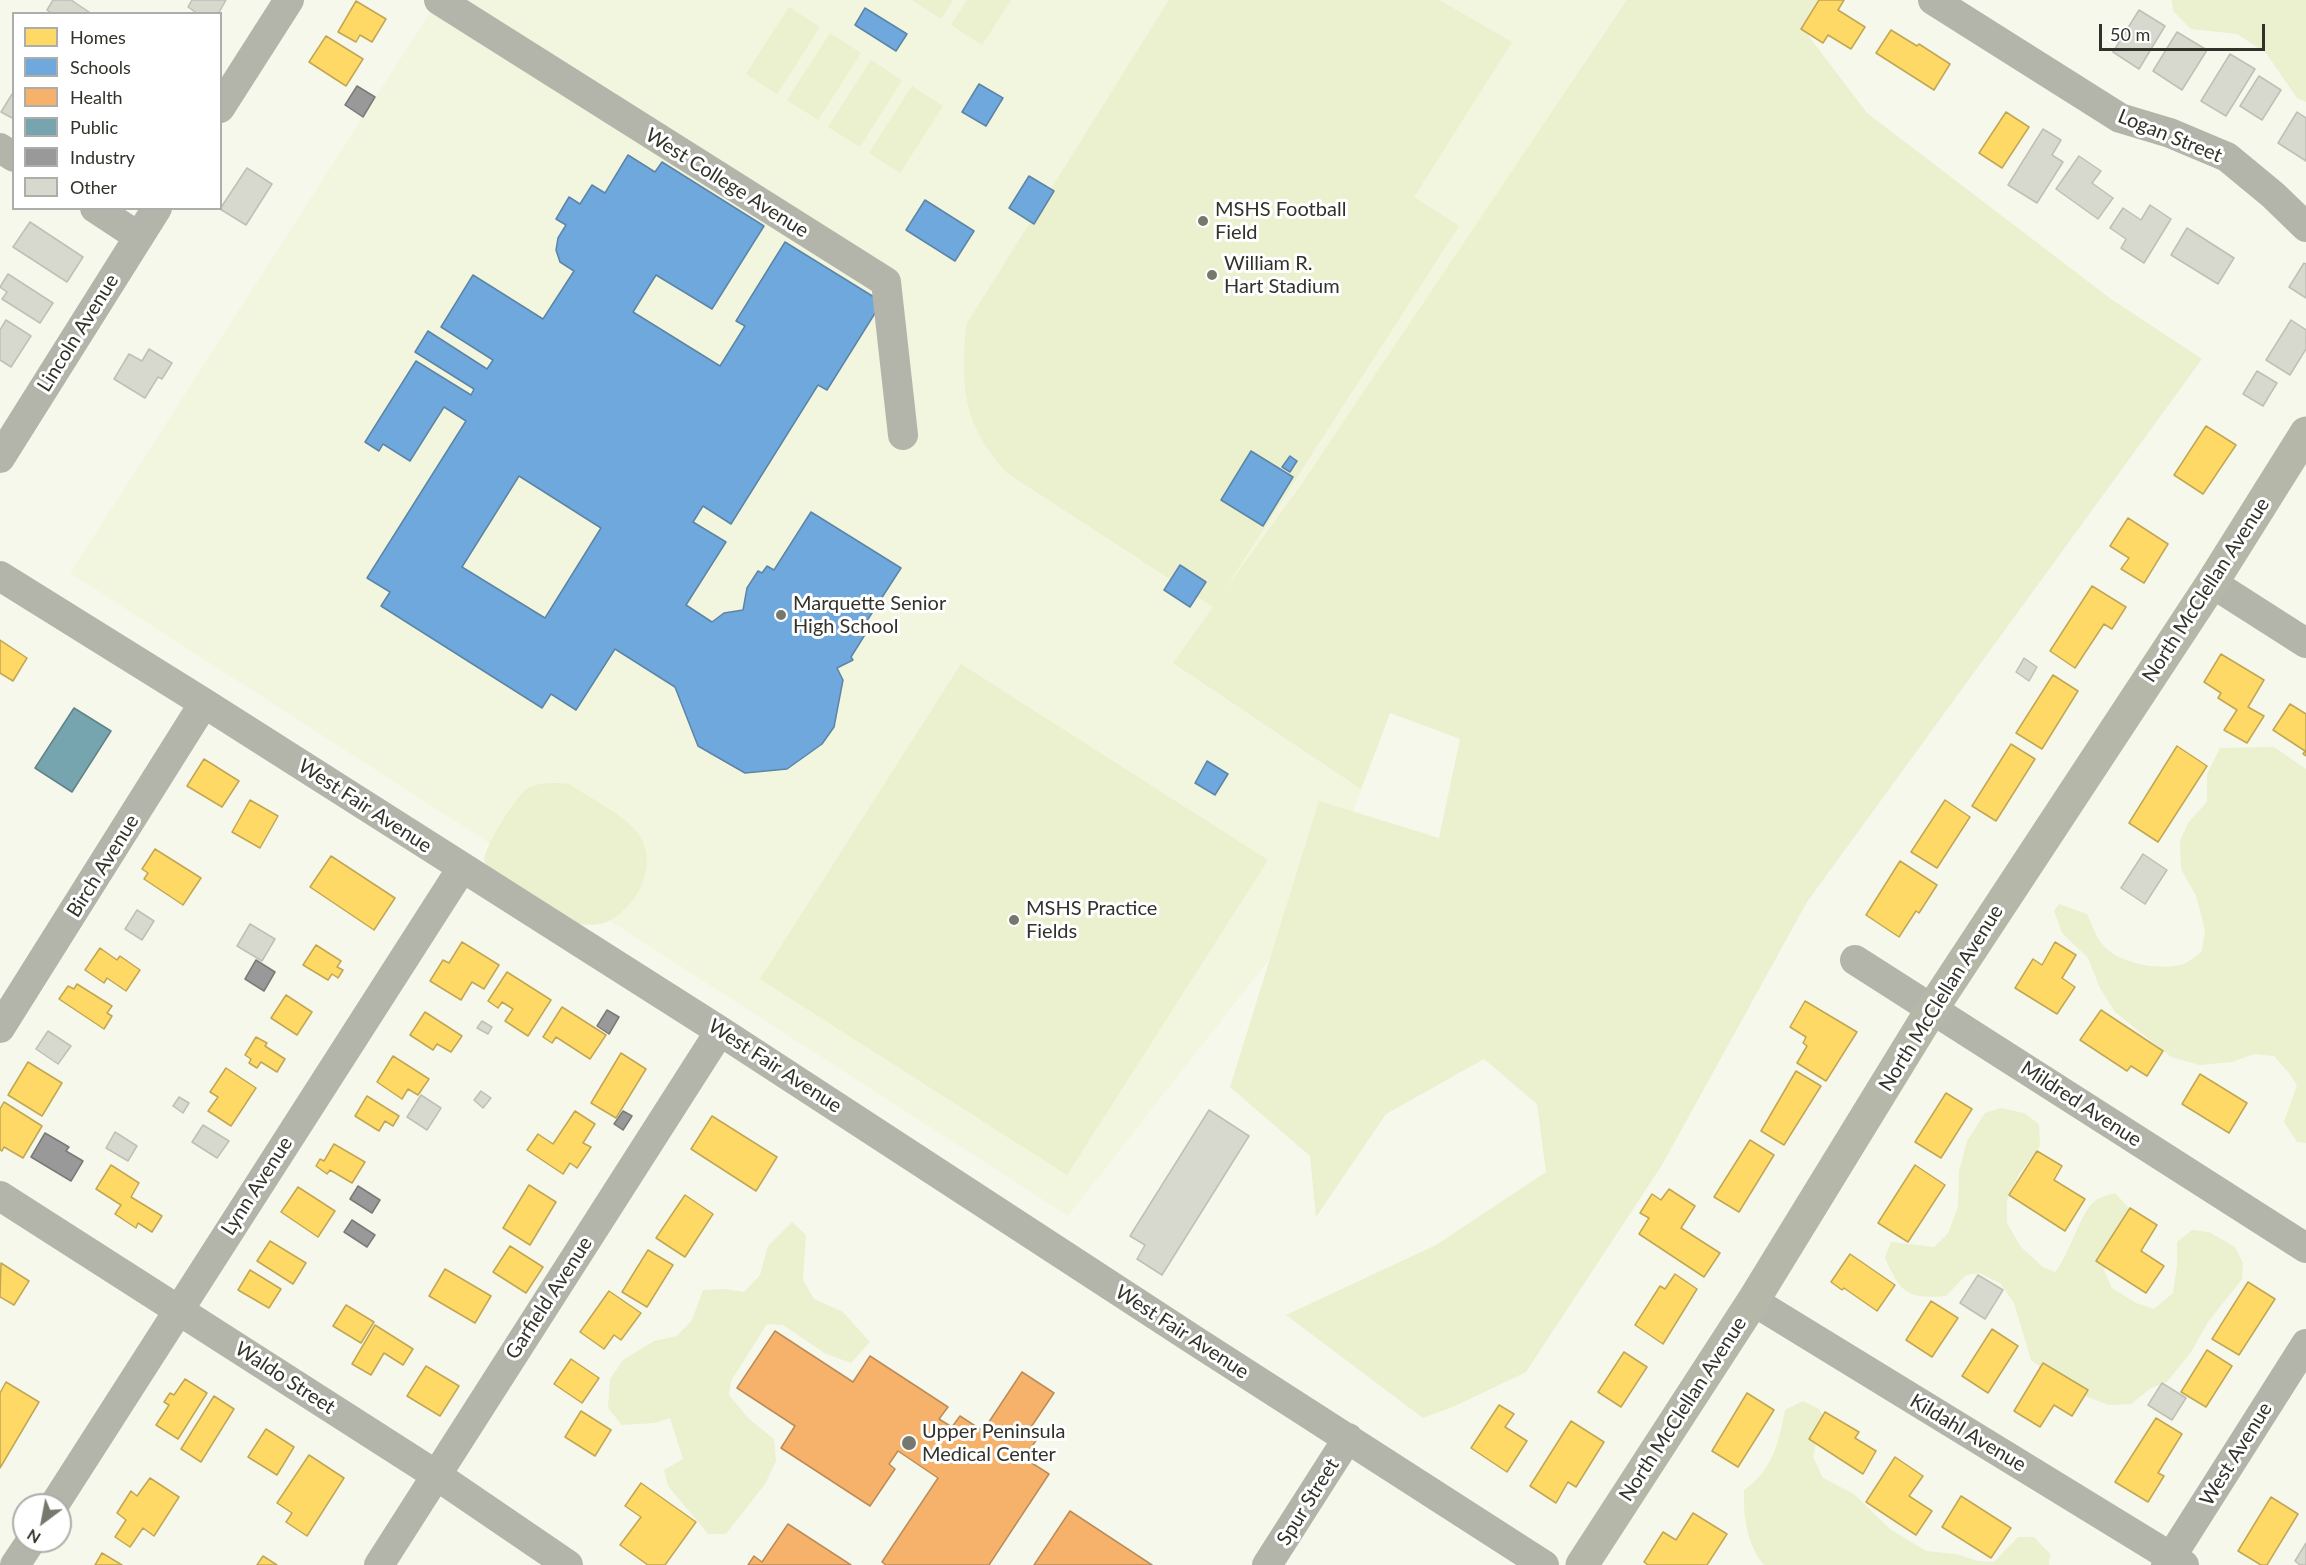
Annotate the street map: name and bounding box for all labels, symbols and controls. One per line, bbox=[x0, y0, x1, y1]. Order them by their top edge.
legend bbox=[12, 12, 222, 210]
scale bar bbox=[2102, 12, 2268, 50]
text: 50 m bbox=[2110, 23, 2150, 45]
text: Homes bbox=[70, 26, 126, 48]
text: Schools bbox=[70, 56, 131, 78]
text: Health bbox=[70, 86, 123, 108]
street label: Logan Street bbox=[2114, 104, 2226, 168]
text: Public bbox=[70, 116, 118, 138]
street label: West College Avenue bbox=[641, 123, 813, 243]
text: Industry bbox=[70, 146, 135, 168]
text: Other bbox=[70, 176, 117, 198]
place label: MSHS Football Field bbox=[1215, 198, 1346, 245]
marker: MSHS Football Field bbox=[1196, 214, 1210, 228]
place label: William R. Hart Stadium bbox=[1224, 252, 1340, 299]
marker: William R. Hart Stadium bbox=[1205, 268, 1219, 282]
street label: Lincoln Avenue bbox=[32, 270, 124, 396]
street label: North McClellan Avenue bbox=[2137, 493, 2275, 687]
place label: Marquette Senior High School bbox=[793, 592, 946, 639]
marker: Marquette Senior High School bbox=[774, 608, 788, 622]
street label: West Fair Avenue bbox=[294, 754, 436, 858]
street label: Birch Avenue bbox=[62, 810, 144, 922]
place label: MSHS Practice Fields bbox=[1026, 897, 1157, 944]
street label: North McClellan Avenue bbox=[1874, 900, 2008, 1096]
marker: MSHS Practice Fields bbox=[1007, 913, 1021, 927]
street label: West Fair Avenue bbox=[704, 1014, 846, 1118]
street label: Mildred Avenue bbox=[2016, 1056, 2146, 1152]
street label: Lynn Avenue bbox=[216, 1132, 298, 1240]
street label: Garfield Avenue bbox=[501, 1232, 597, 1364]
street label: West Fair Avenue bbox=[1111, 1280, 1253, 1384]
street label: North McClellan Avenue bbox=[1614, 1312, 1752, 1506]
street label: Waldo Street bbox=[230, 1337, 340, 1419]
street label: Kildahl Avenue bbox=[1906, 1389, 2030, 1477]
street label: West Avenue bbox=[2195, 1398, 2277, 1510]
place label: Upper Peninsula Medical Center bbox=[922, 1420, 1065, 1467]
marker: Upper Peninsula Medical Center bbox=[900, 1434, 918, 1452]
street label: Spur Street bbox=[1272, 1454, 1344, 1550]
north arrow bbox=[12, 1493, 72, 1553]
text: N bbox=[23, 1526, 44, 1548]

